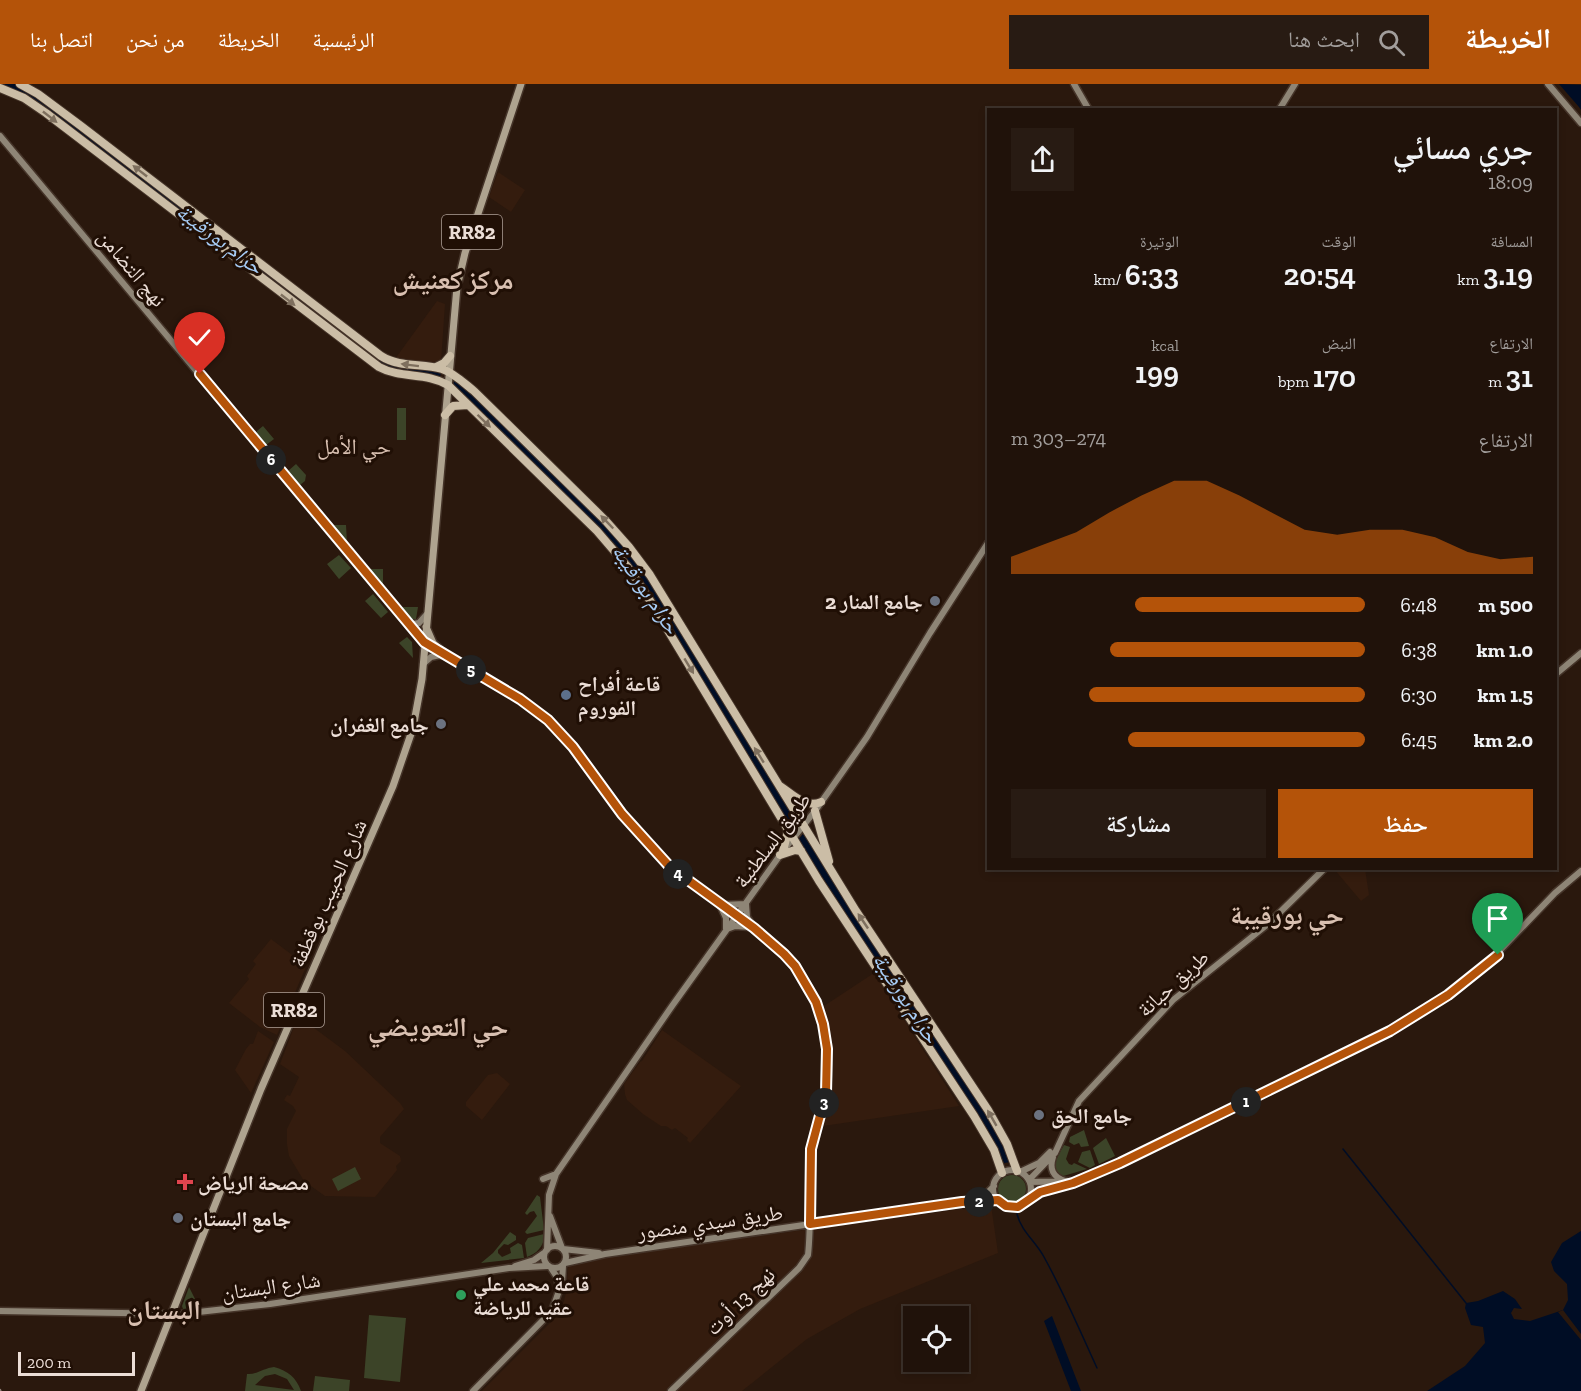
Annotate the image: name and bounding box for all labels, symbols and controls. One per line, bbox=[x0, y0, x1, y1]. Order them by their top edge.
search box bbox=[1009, 15, 1429, 69]
text: الخريطة bbox=[1465, 22, 1551, 55]
text: ابحث هنا bbox=[1288, 26, 1360, 53]
icon: search bbox=[1375, 26, 1408, 59]
text: اتصل بنا bbox=[30, 27, 93, 52]
text: من نحن bbox=[126, 27, 185, 52]
text: الخريطة bbox=[218, 27, 279, 52]
text: الرئيسية bbox=[312, 27, 375, 52]
one-way arrow bbox=[43, 110, 58, 122]
button: share bbox=[1011, 128, 1074, 191]
text: جري مسائي bbox=[1392, 128, 1533, 167]
one-way arrow bbox=[132, 165, 148, 178]
text: 18:09 bbox=[1488, 170, 1533, 194]
water label: حزام بورقيبة bbox=[171, 197, 270, 282]
road number: RR82 bbox=[442, 215, 502, 249]
street label: نهج التضامن bbox=[92, 224, 171, 312]
text: الوتيرة bbox=[1140, 232, 1179, 251]
text: الوقت bbox=[1322, 232, 1356, 251]
text: المسافة bbox=[1491, 232, 1533, 251]
text: 6:33 bbox=[1125, 257, 1179, 293]
text: 20:54 bbox=[1283, 257, 1356, 293]
text: 3.19 bbox=[1483, 257, 1533, 293]
district label: مركز كعنيش bbox=[393, 264, 513, 296]
text: /km bbox=[1094, 270, 1125, 289]
text: km bbox=[1457, 270, 1483, 289]
one-way arrow bbox=[280, 293, 296, 306]
pin bbox=[174, 312, 225, 374]
icon: check bbox=[183, 321, 216, 354]
text: النبض bbox=[1322, 334, 1356, 353]
text: الارتفاع bbox=[1489, 334, 1533, 353]
text: kcal bbox=[1152, 336, 1179, 355]
text: 199 bbox=[1135, 355, 1179, 391]
text: 170 bbox=[1313, 359, 1356, 395]
text: 31 bbox=[1506, 359, 1533, 395]
one-way arrow bbox=[400, 360, 419, 370]
text: bpm bbox=[1278, 372, 1313, 391]
text: m bbox=[1488, 372, 1506, 391]
one-way arrow bbox=[477, 414, 492, 428]
text: 274–303 m bbox=[1011, 426, 1106, 450]
text: الارتفاع bbox=[1478, 428, 1533, 452]
district label: حي الأمل bbox=[317, 433, 391, 463]
pin: 6 bbox=[256, 445, 286, 475]
text: 6 bbox=[267, 450, 275, 469]
one-way arrow bbox=[600, 515, 614, 530]
water label: حزام بورقيبة bbox=[605, 539, 686, 640]
place label: جامع المنار 2 bbox=[825, 589, 923, 616]
text: 6:48 bbox=[1400, 593, 1437, 617]
text: 500 m bbox=[1478, 593, 1533, 617]
marker: جامع المنار 2 bbox=[928, 594, 942, 608]
text: 6:38 bbox=[1401, 638, 1437, 662]
text: 1.0 km bbox=[1476, 638, 1533, 662]
pin: 5 bbox=[456, 655, 486, 685]
one-way arrow bbox=[684, 658, 695, 674]
text: 5 bbox=[467, 660, 475, 679]
place label: قاعة أفراح الفوروم bbox=[578, 669, 661, 722]
text: 6:30 bbox=[1401, 683, 1437, 707]
text: 1.5 km bbox=[1478, 683, 1533, 707]
marker: قاعة أفراح الفوروم bbox=[559, 688, 573, 702]
place label: جامع الغفران bbox=[330, 712, 429, 739]
marker: جامع الغفران bbox=[434, 717, 448, 731]
text: 6:45 bbox=[1401, 728, 1437, 752]
text: 2.0 km bbox=[1474, 728, 1533, 752]
one-way arrow bbox=[754, 747, 765, 763]
street label: طريق السلطنية bbox=[728, 787, 817, 893]
button: مشاركة bbox=[1011, 789, 1266, 858]
button: حفظ bbox=[1278, 789, 1533, 858]
street label: شارع الحبيب بوقطفة bbox=[284, 815, 373, 971]
pin: 4 bbox=[663, 859, 693, 889]
text: 4 bbox=[673, 864, 683, 883]
pin bbox=[1472, 893, 1523, 955]
district label: حي بورقيبة bbox=[1230, 899, 1344, 936]
icon: arrive bbox=[1481, 902, 1514, 935]
one-way arrow bbox=[857, 912, 868, 929]
street label: طريق حبانة bbox=[1132, 944, 1215, 1022]
water label: حزام بورقيبة bbox=[866, 948, 946, 1050]
road number: RR82 bbox=[264, 993, 324, 1027]
district label: حي التعويضي bbox=[368, 1011, 508, 1048]
pin: 1 bbox=[1231, 1087, 1261, 1117]
pin: 3 bbox=[809, 1088, 839, 1118]
text: 1 bbox=[1243, 1092, 1249, 1111]
text: 3 bbox=[820, 1093, 828, 1112]
place label: جامع الحق bbox=[1051, 1103, 1132, 1130]
marker: جامع الحق bbox=[1032, 1108, 1046, 1122]
one-way arrow bbox=[987, 1109, 997, 1126]
place label: مصحة الرياض bbox=[198, 1170, 309, 1196]
marker: مصحة الرياض bbox=[176, 1173, 194, 1191]
pin: 2 bbox=[964, 1187, 994, 1217]
text: 2 bbox=[975, 1192, 983, 1211]
street label: طريق سيدي منصور bbox=[635, 1199, 785, 1249]
place label: جامع البستان bbox=[190, 1206, 291, 1233]
marker: جامع البستان bbox=[171, 1211, 185, 1225]
street label: نهج 13 أوت bbox=[700, 1262, 781, 1341]
street label: شارع البستان bbox=[220, 1267, 322, 1306]
place label: قاعة محمد علي عقيد للرياضة bbox=[473, 1271, 590, 1320]
marker: قاعة محمد علي عقيد للرياضة bbox=[454, 1288, 468, 1302]
district label: البستان bbox=[127, 1294, 201, 1326]
map controls bbox=[903, 1306, 969, 1372]
button: locate bbox=[903, 1306, 969, 1372]
scale bar bbox=[18, 1349, 135, 1376]
text: 200 m bbox=[27, 1353, 71, 1372]

